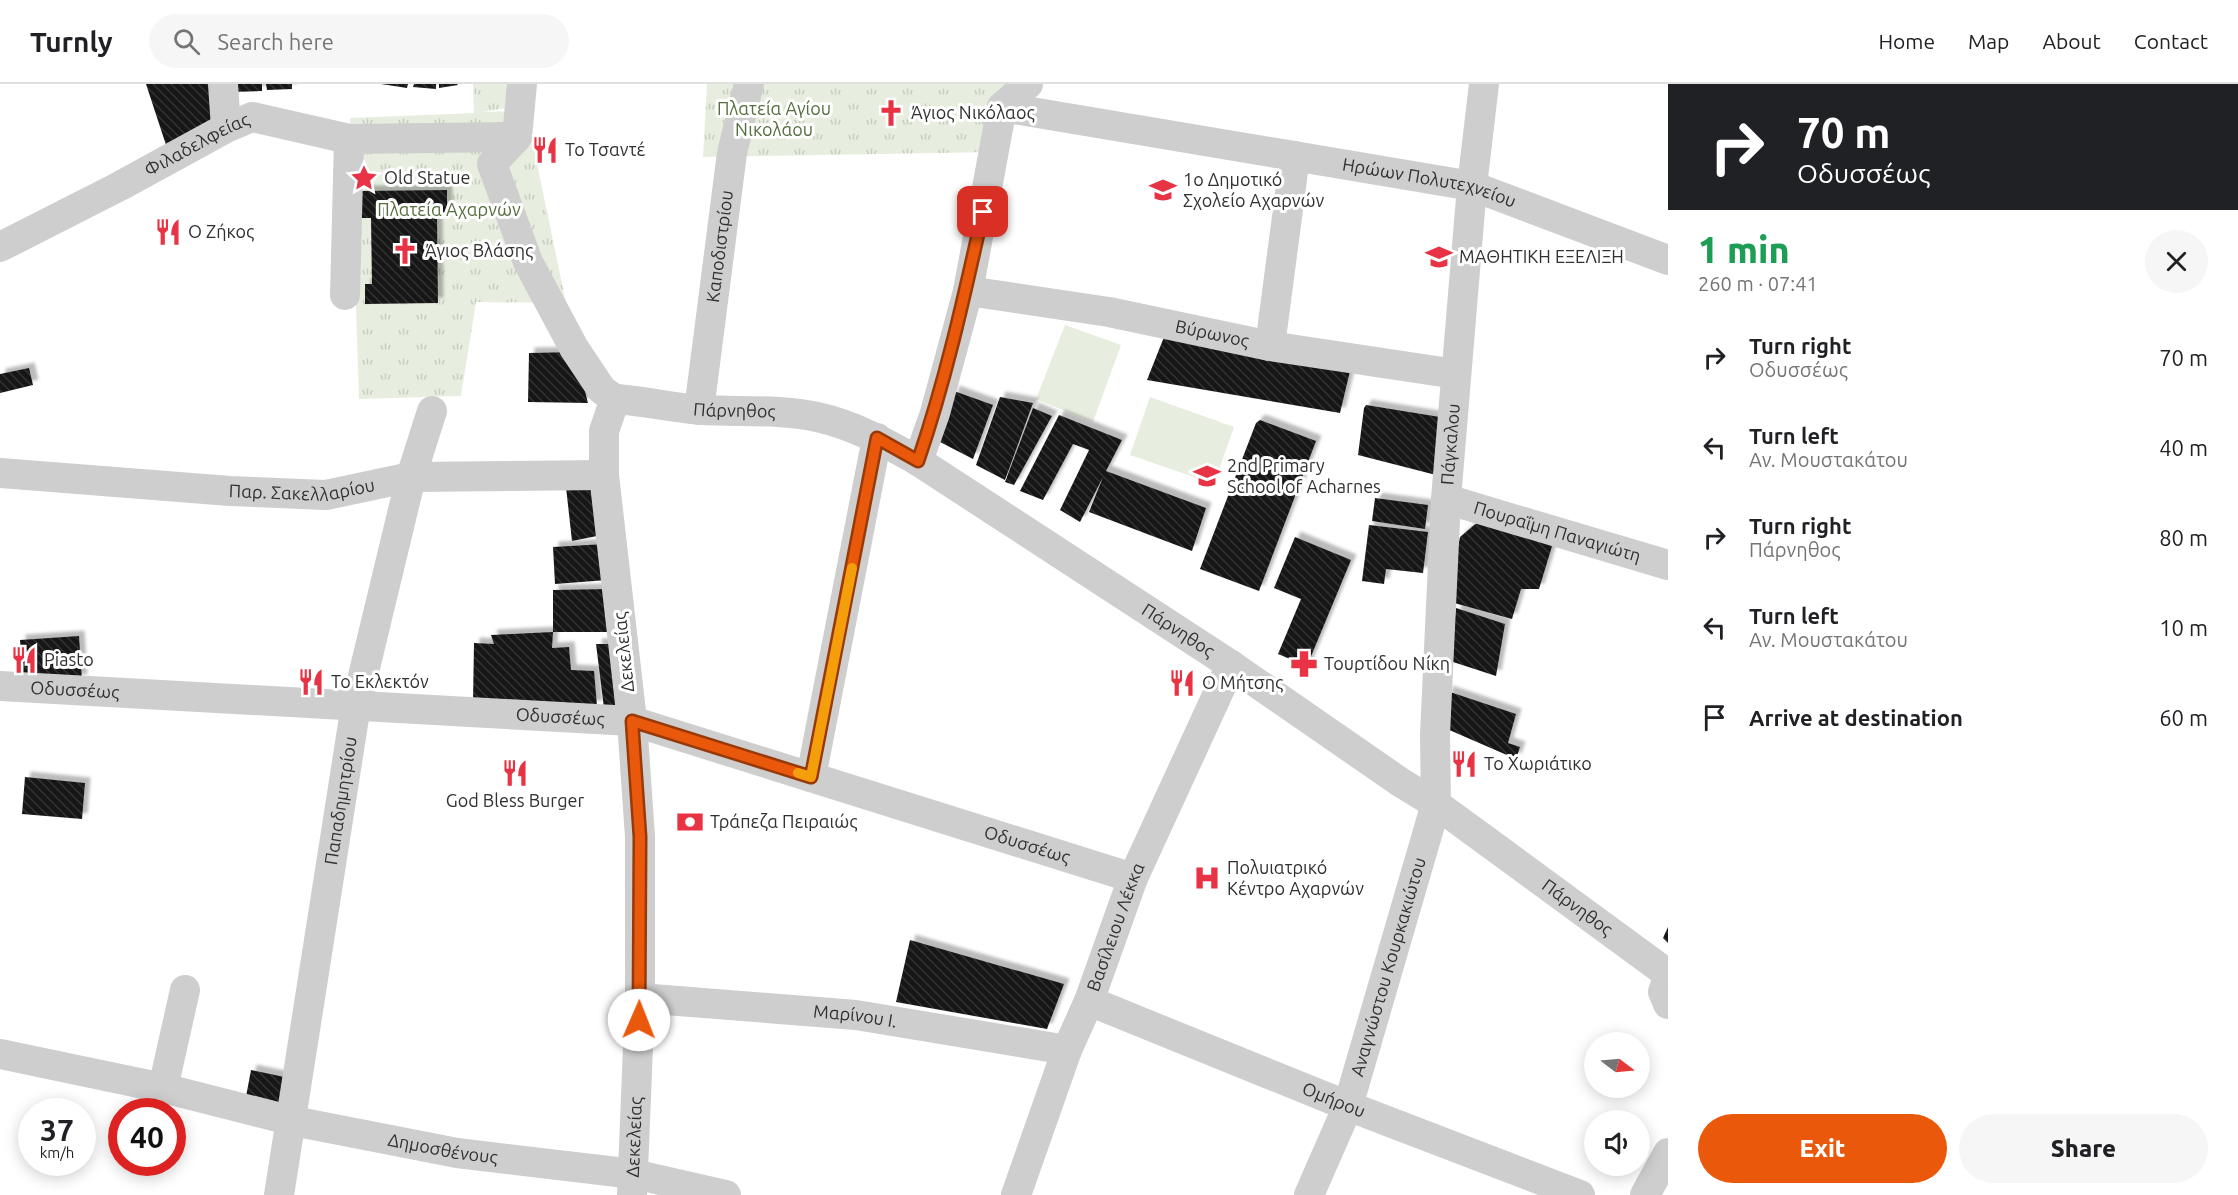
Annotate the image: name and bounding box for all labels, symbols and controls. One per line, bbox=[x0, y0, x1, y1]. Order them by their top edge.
search box bbox=[149, 14, 569, 68]
icon: search bbox=[170, 25, 203, 58]
text: Turnly bbox=[30, 26, 113, 57]
text: Search here bbox=[218, 29, 334, 54]
text: Home bbox=[1878, 29, 1935, 53]
text: Map bbox=[1968, 29, 2009, 53]
text: About bbox=[2042, 29, 2101, 53]
text: Contact bbox=[2134, 29, 2208, 53]
park label: Πλατεία Αγίου Νικολάου bbox=[717, 98, 831, 139]
church icon: Άγιος Νικόλαος bbox=[876, 98, 906, 128]
place label: Άγιος Νικόλαος bbox=[911, 102, 1035, 123]
street label: Φιλαδελφείας bbox=[141, 108, 252, 180]
icon: right bbox=[1698, 108, 1776, 186]
text: 70 m bbox=[1797, 109, 1891, 156]
restaurant icon: To Τσαντέ bbox=[530, 135, 560, 165]
place label: To Τσαντέ bbox=[565, 139, 646, 159]
street label: Ηρώων Πολυτεχνείου bbox=[1341, 153, 1519, 211]
text: Οδυσσέως bbox=[1797, 158, 1930, 188]
place icon: Old Statue bbox=[349, 163, 379, 193]
place label: Old Statue bbox=[384, 167, 470, 187]
place label: 1ο Δημοτικό Σχολείο Αχαρνών bbox=[1183, 169, 1325, 210]
school or university icon: 1ο Δημοτικό Σχολείο Αχαρνών bbox=[1148, 175, 1178, 205]
pin bbox=[957, 186, 1008, 237]
street label: Καποδιστρίου bbox=[702, 189, 736, 304]
icon: arrive bbox=[966, 195, 999, 228]
park label: Πλατεία Αχαρνών bbox=[377, 199, 521, 219]
restaurant icon: Ο Ζήκος bbox=[153, 217, 183, 247]
place label: Ο Ζήκος bbox=[188, 221, 254, 242]
text: 1 min bbox=[1698, 229, 1790, 270]
button: close bbox=[2145, 230, 2208, 293]
church icon: Άγιος Βλάσης bbox=[390, 236, 420, 266]
place label: Άγιος Βλάσης bbox=[425, 240, 533, 261]
school or university icon: ΜΑΘΗΤΙΚΗ ΕΞΕΛΙΞΗ bbox=[1424, 242, 1454, 272]
place label: ΜΑΘΗΤΙΚΗ ΕΞΕΛΙΞΗ bbox=[1459, 246, 1624, 266]
text: 260 m · 07:41 bbox=[1698, 272, 1818, 295]
street label: Βύρωνος bbox=[1174, 315, 1251, 351]
text: Turn right bbox=[1749, 333, 1851, 358]
icon: right bbox=[1698, 341, 1731, 374]
text: 70 m bbox=[2159, 345, 2208, 370]
text: Οδυσσέως bbox=[1749, 358, 1848, 381]
street label: Πάρνηθος bbox=[693, 398, 776, 422]
street label: Πάγκαλου bbox=[1436, 403, 1463, 486]
text: Turn left bbox=[1749, 423, 1839, 448]
icon: left bbox=[1698, 431, 1731, 464]
text: 40 m bbox=[2159, 435, 2208, 460]
text: Αν. Μουστακάτου bbox=[1749, 448, 1908, 471]
place label: 2nd Primary School of Acharnes bbox=[1227, 455, 1381, 496]
school or university icon: 2nd Primary School of Acharnes bbox=[1192, 461, 1222, 491]
street label: Παρ. Σακελλαρίου bbox=[228, 474, 376, 504]
street label: Πουραΐμη Παναγιώτη bbox=[1472, 497, 1643, 565]
text: Turn right bbox=[1749, 513, 1851, 538]
icon: right bbox=[1698, 521, 1731, 554]
text: 80 m bbox=[2159, 525, 2208, 550]
text: Πάρνηθος bbox=[1749, 538, 1840, 561]
street label: Πάρνηθος bbox=[1139, 599, 1219, 661]
text: Turn left bbox=[1749, 603, 1839, 628]
street label: Δεκελείας bbox=[609, 611, 638, 693]
icon: left bbox=[1698, 611, 1731, 644]
text: 10 m bbox=[2159, 615, 2208, 640]
text: Αν. Μουστακάτου bbox=[1749, 628, 1908, 651]
restaurant icon: Piasto bbox=[9, 645, 39, 675]
place label: Piasto bbox=[44, 649, 94, 669]
pharmacy icon: Τουρτίδου Νίκη bbox=[1289, 649, 1319, 679]
place label: Τουρτίδου Νίκη bbox=[1324, 653, 1450, 673]
restaurant icon: Το Εκλεκτόν bbox=[296, 667, 326, 697]
restaurant icon: Ο Μήτσης bbox=[1167, 668, 1197, 698]
place label: Το Εκλεκτόν bbox=[331, 671, 429, 691]
place label: Ο Μήτσης bbox=[1202, 672, 1283, 693]
street label: Οδυσσέως bbox=[30, 677, 120, 703]
icon: arrive bbox=[1698, 701, 1731, 734]
street label: Οδυσσέως bbox=[515, 704, 605, 729]
text: Arrive at destination bbox=[1749, 705, 1963, 730]
text: 60 m bbox=[2159, 705, 2208, 730]
street label: Παπαδημητρίου bbox=[320, 735, 360, 866]
restaurant icon: Το Χωριάτικο bbox=[1449, 749, 1479, 779]
place label: Το Χωριάτικο bbox=[1484, 753, 1592, 773]
restaurant icon: God Bless Burger bbox=[500, 758, 530, 788]
place label: God Bless Burger bbox=[446, 790, 584, 810]
bank icon: Τράπεζα Πειραιώς bbox=[675, 807, 705, 837]
place label: Τράπεζα Πειραιώς bbox=[710, 811, 857, 832]
street label: Οδυσσέως bbox=[982, 821, 1073, 868]
street label: Αναγνώστου Κουρκακιώτου bbox=[1346, 855, 1429, 1079]
place label: Πολυιατρικό Κέντρο Αχαρνών bbox=[1227, 857, 1364, 898]
street label: Βασίλειου Λέκκα bbox=[1082, 859, 1148, 994]
hospital icon: Πολυιατρικό Κέντρο Αχαρνών bbox=[1192, 863, 1222, 893]
street label: Πάρνηθος bbox=[1539, 874, 1617, 940]
position arrow bbox=[607, 988, 671, 1052]
street label: Μαρίνου Ι. bbox=[813, 1001, 899, 1031]
north arrow bbox=[1584, 1032, 1650, 1098]
map controls bbox=[1584, 1032, 1650, 1176]
street label: Ομήρου bbox=[1300, 1078, 1368, 1121]
street label: Δεκελείας bbox=[622, 1096, 646, 1178]
speed limit sign: 40 bbox=[108, 1098, 186, 1176]
button: sound bbox=[1584, 1110, 1650, 1176]
text: 37 bbox=[40, 1113, 74, 1147]
button: Exit bbox=[1698, 1114, 1947, 1183]
button: Share bbox=[1959, 1114, 2208, 1183]
street label: Δημοσθένους bbox=[386, 1129, 499, 1168]
text: km/h bbox=[40, 1144, 74, 1161]

